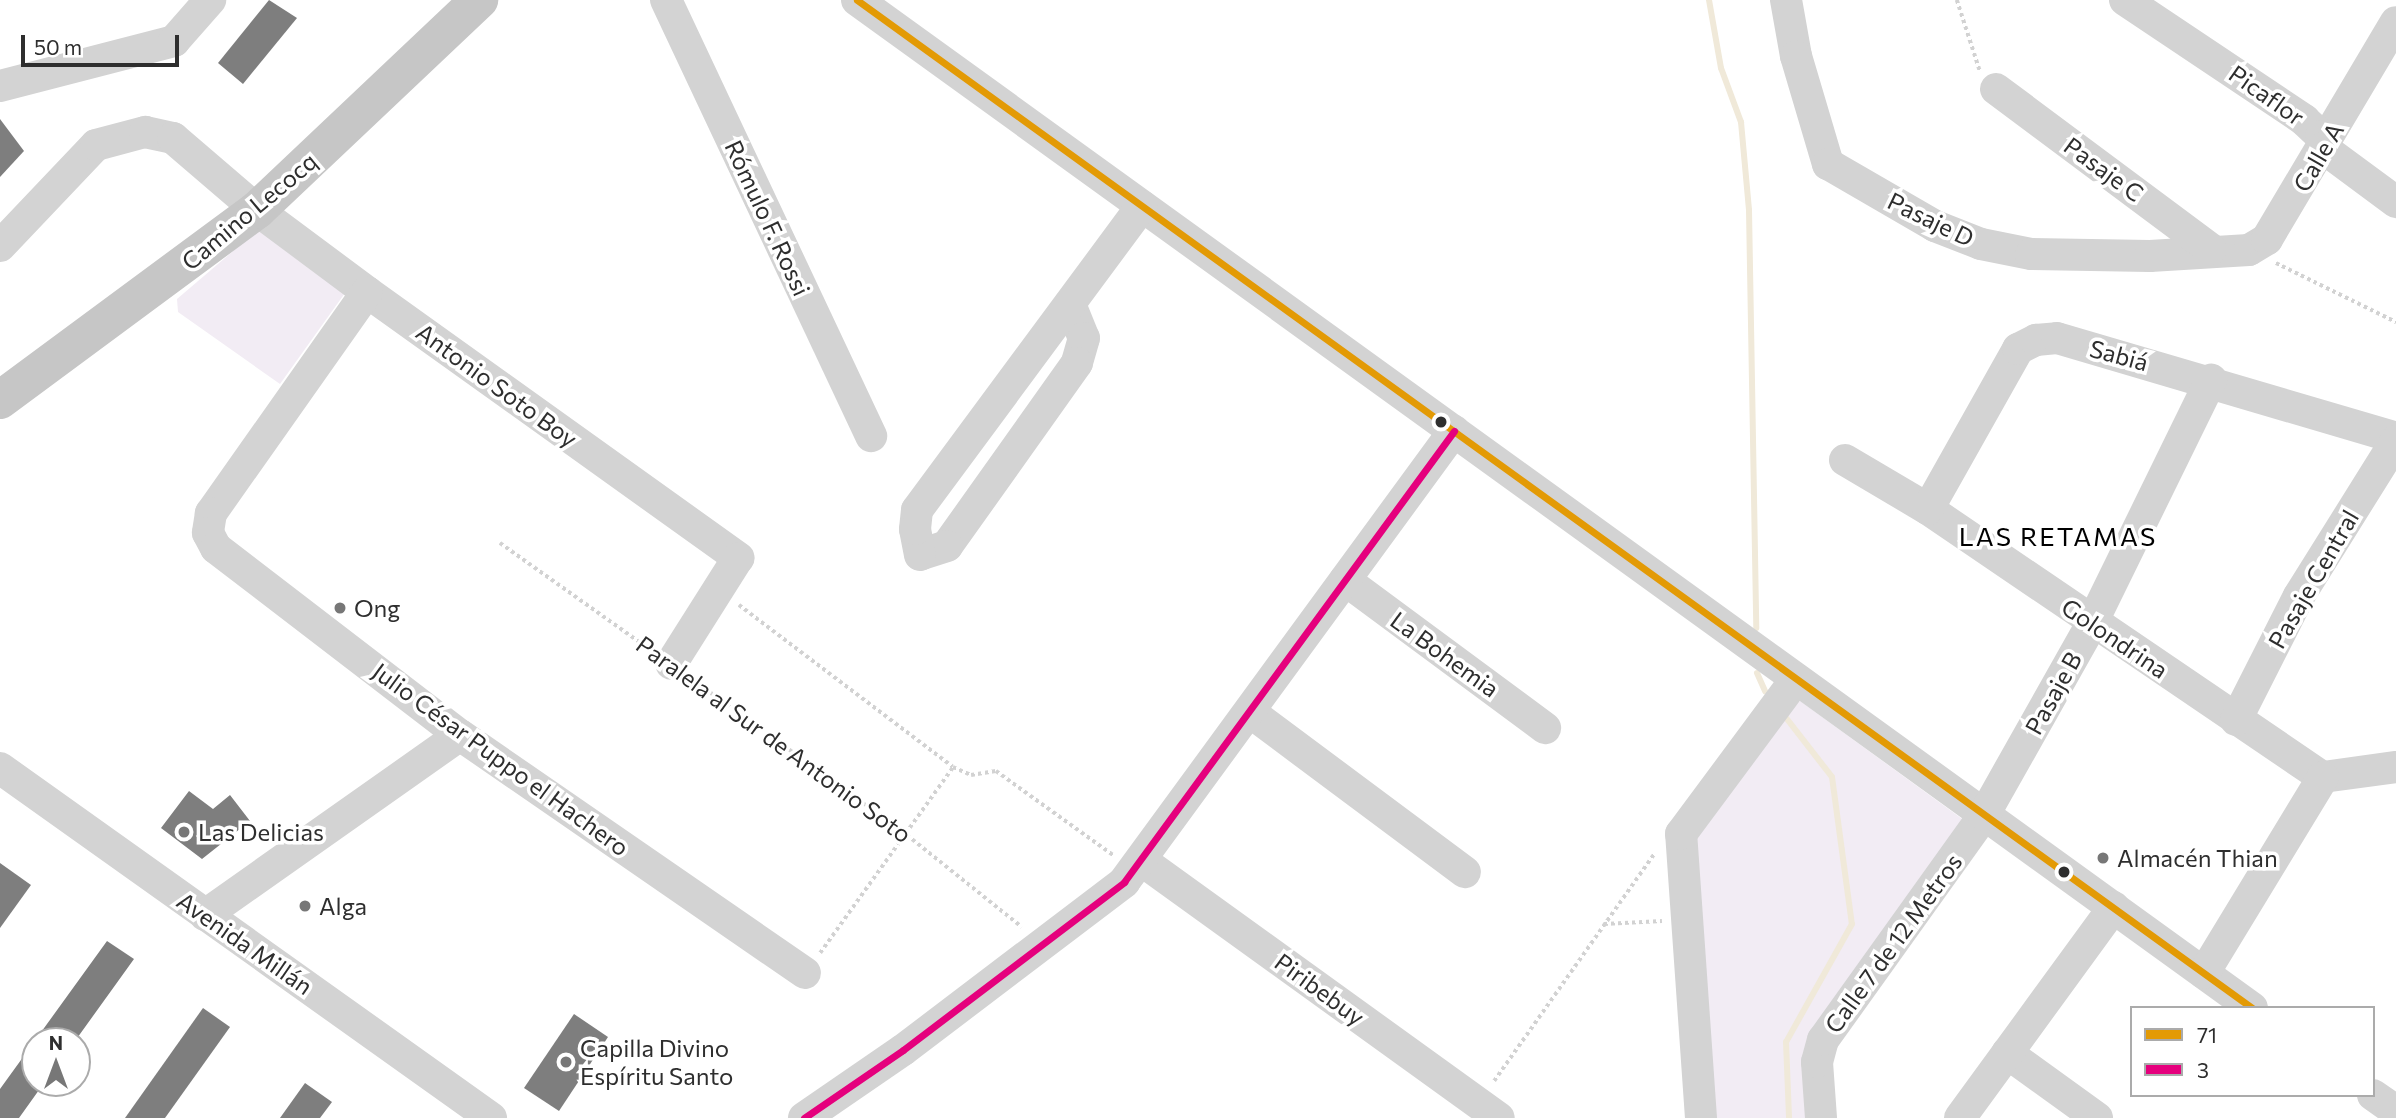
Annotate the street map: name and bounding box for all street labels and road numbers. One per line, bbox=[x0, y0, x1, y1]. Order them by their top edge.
street label: Picaflor bbox=[2224, 59, 2310, 131]
street label: Calle A bbox=[2287, 117, 2349, 197]
street label: Pasaje C bbox=[2059, 131, 2149, 207]
street label: Rómulo F. Rossi bbox=[719, 136, 817, 300]
street label: Camino Lecocq bbox=[176, 146, 322, 276]
street label: Pasaje D bbox=[1883, 186, 1979, 252]
street label: Antonio Soto Boy bbox=[411, 317, 583, 453]
street label: Sabiá bbox=[2087, 333, 2151, 377]
street label: Pasaje Central bbox=[2262, 505, 2364, 653]
street label: Golondrina bbox=[2056, 592, 2174, 684]
street label: La Bohemia bbox=[1385, 605, 1505, 703]
street label: Paralela al Sur de Antonio Soto bbox=[631, 629, 917, 849]
street label: Pasaje B bbox=[2019, 647, 2087, 739]
street label: Julio César Puppo el Hachero bbox=[367, 656, 635, 862]
street label: Calle 7 de 12 Metros bbox=[1818, 848, 1968, 1038]
street label: Avenida Millán bbox=[172, 886, 318, 1000]
street label: Piribebuy bbox=[1270, 947, 1370, 1031]

